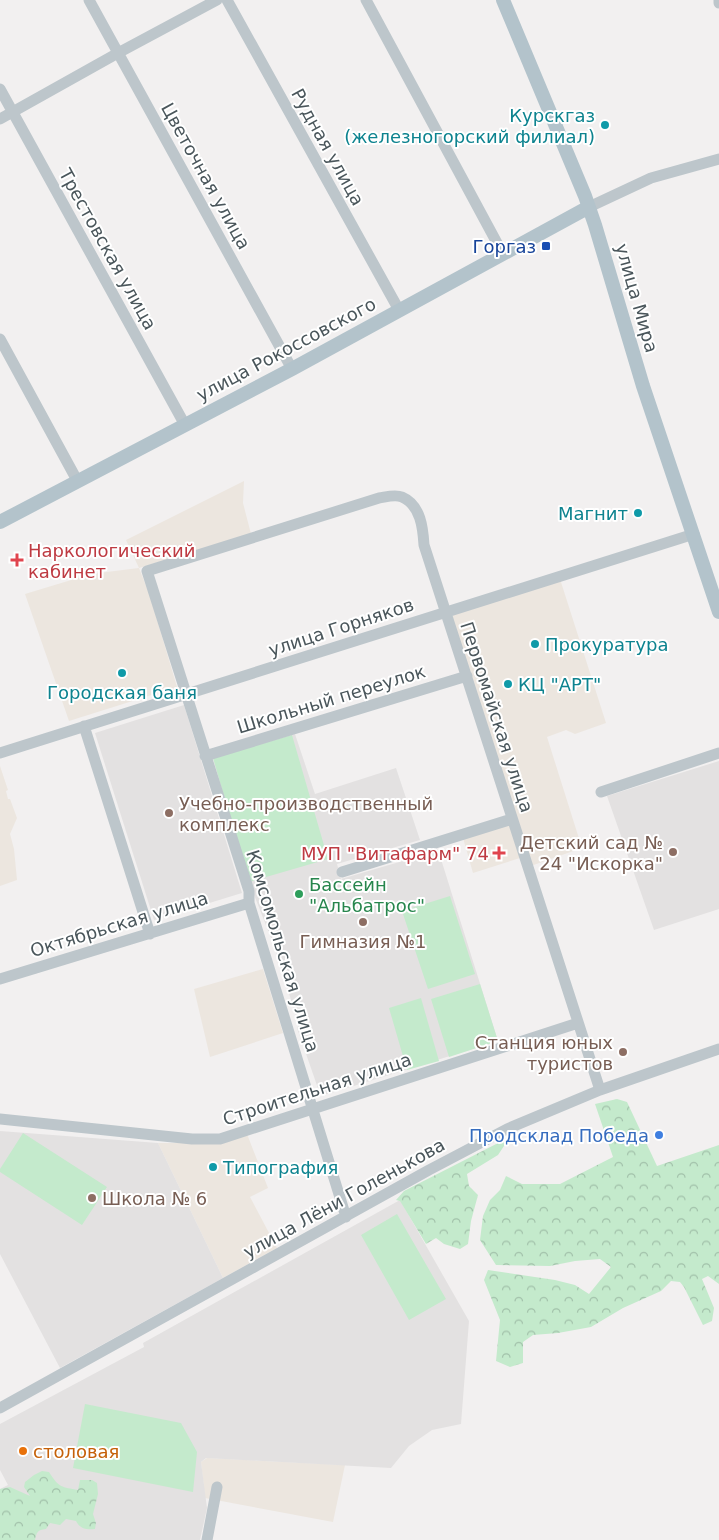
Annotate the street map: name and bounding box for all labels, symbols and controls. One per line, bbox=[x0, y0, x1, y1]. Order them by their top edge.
street label: Рудная улица bbox=[287, 85, 369, 209]
street label: Цветочная улица bbox=[157, 99, 255, 253]
place label: Курскгаз (железногорский филиал) bbox=[344, 105, 595, 147]
marker: Курскгаз (железногорский филиал) bbox=[599, 119, 611, 131]
street label: Трестовская улица bbox=[54, 164, 161, 333]
place label: Горгаз bbox=[473, 236, 536, 257]
marker: Горгаз bbox=[540, 240, 552, 252]
street label: улица Мира bbox=[611, 241, 663, 355]
street label: улица Рокоссовского bbox=[193, 293, 379, 405]
place label: Магнит bbox=[558, 503, 628, 524]
marker: Магнит bbox=[632, 507, 644, 519]
place label: Наркологический кабинет bbox=[28, 540, 195, 582]
marker: Наркологический кабинет bbox=[10, 553, 24, 567]
street label: улица Горняков bbox=[266, 594, 416, 660]
street label: Первомайская улица bbox=[456, 619, 538, 815]
place label: Прокуратура bbox=[545, 634, 669, 655]
marker: Прокуратура bbox=[529, 638, 541, 650]
street label: Школьный переулок bbox=[234, 660, 428, 738]
marker: Городская баня bbox=[116, 667, 128, 679]
place label: КЦ "АРТ" bbox=[518, 674, 601, 695]
marker: КЦ "АРТ" bbox=[502, 678, 514, 690]
place label: Городская баня bbox=[47, 682, 197, 703]
place label: Учебно-производственный комплекс bbox=[179, 793, 433, 835]
marker: Учебно-производственный комплекс bbox=[163, 807, 175, 819]
place label: Детский сад № 24 "Искорка" bbox=[520, 832, 663, 874]
place label: МУП "Витафарм" 74 bbox=[301, 843, 489, 864]
marker: Детский сад № 24 "Искорка" bbox=[667, 846, 679, 858]
street label: Комсомольская улица bbox=[242, 847, 324, 1055]
marker: МУП "Витафарм" 74 bbox=[493, 847, 505, 859]
place label: Бассейн "Альбатрос" bbox=[309, 874, 425, 916]
street label: Октябрьская улица bbox=[27, 887, 211, 961]
marker: Бассейн "Альбатрос" bbox=[293, 888, 305, 900]
marker: Гимназия №1 bbox=[357, 916, 369, 928]
place label: Гимназия №1 bbox=[299, 931, 427, 952]
place label: Станция юных туристов bbox=[475, 1032, 613, 1074]
marker: Станция юных туристов bbox=[617, 1046, 629, 1058]
street label: Строительная улица bbox=[220, 1049, 414, 1129]
place label: Продсклад Победа bbox=[469, 1125, 649, 1146]
marker: Продсклад Победа bbox=[653, 1129, 665, 1141]
street label: улица Лёни Голенькова bbox=[240, 1134, 448, 1262]
place label: Типография bbox=[222, 1157, 338, 1178]
marker: Типография bbox=[207, 1161, 219, 1173]
place label: Школа № 6 bbox=[102, 1188, 207, 1209]
marker: Школа № 6 bbox=[86, 1192, 98, 1204]
place label: столовая bbox=[33, 1441, 119, 1462]
marker: столовая bbox=[17, 1445, 29, 1457]

